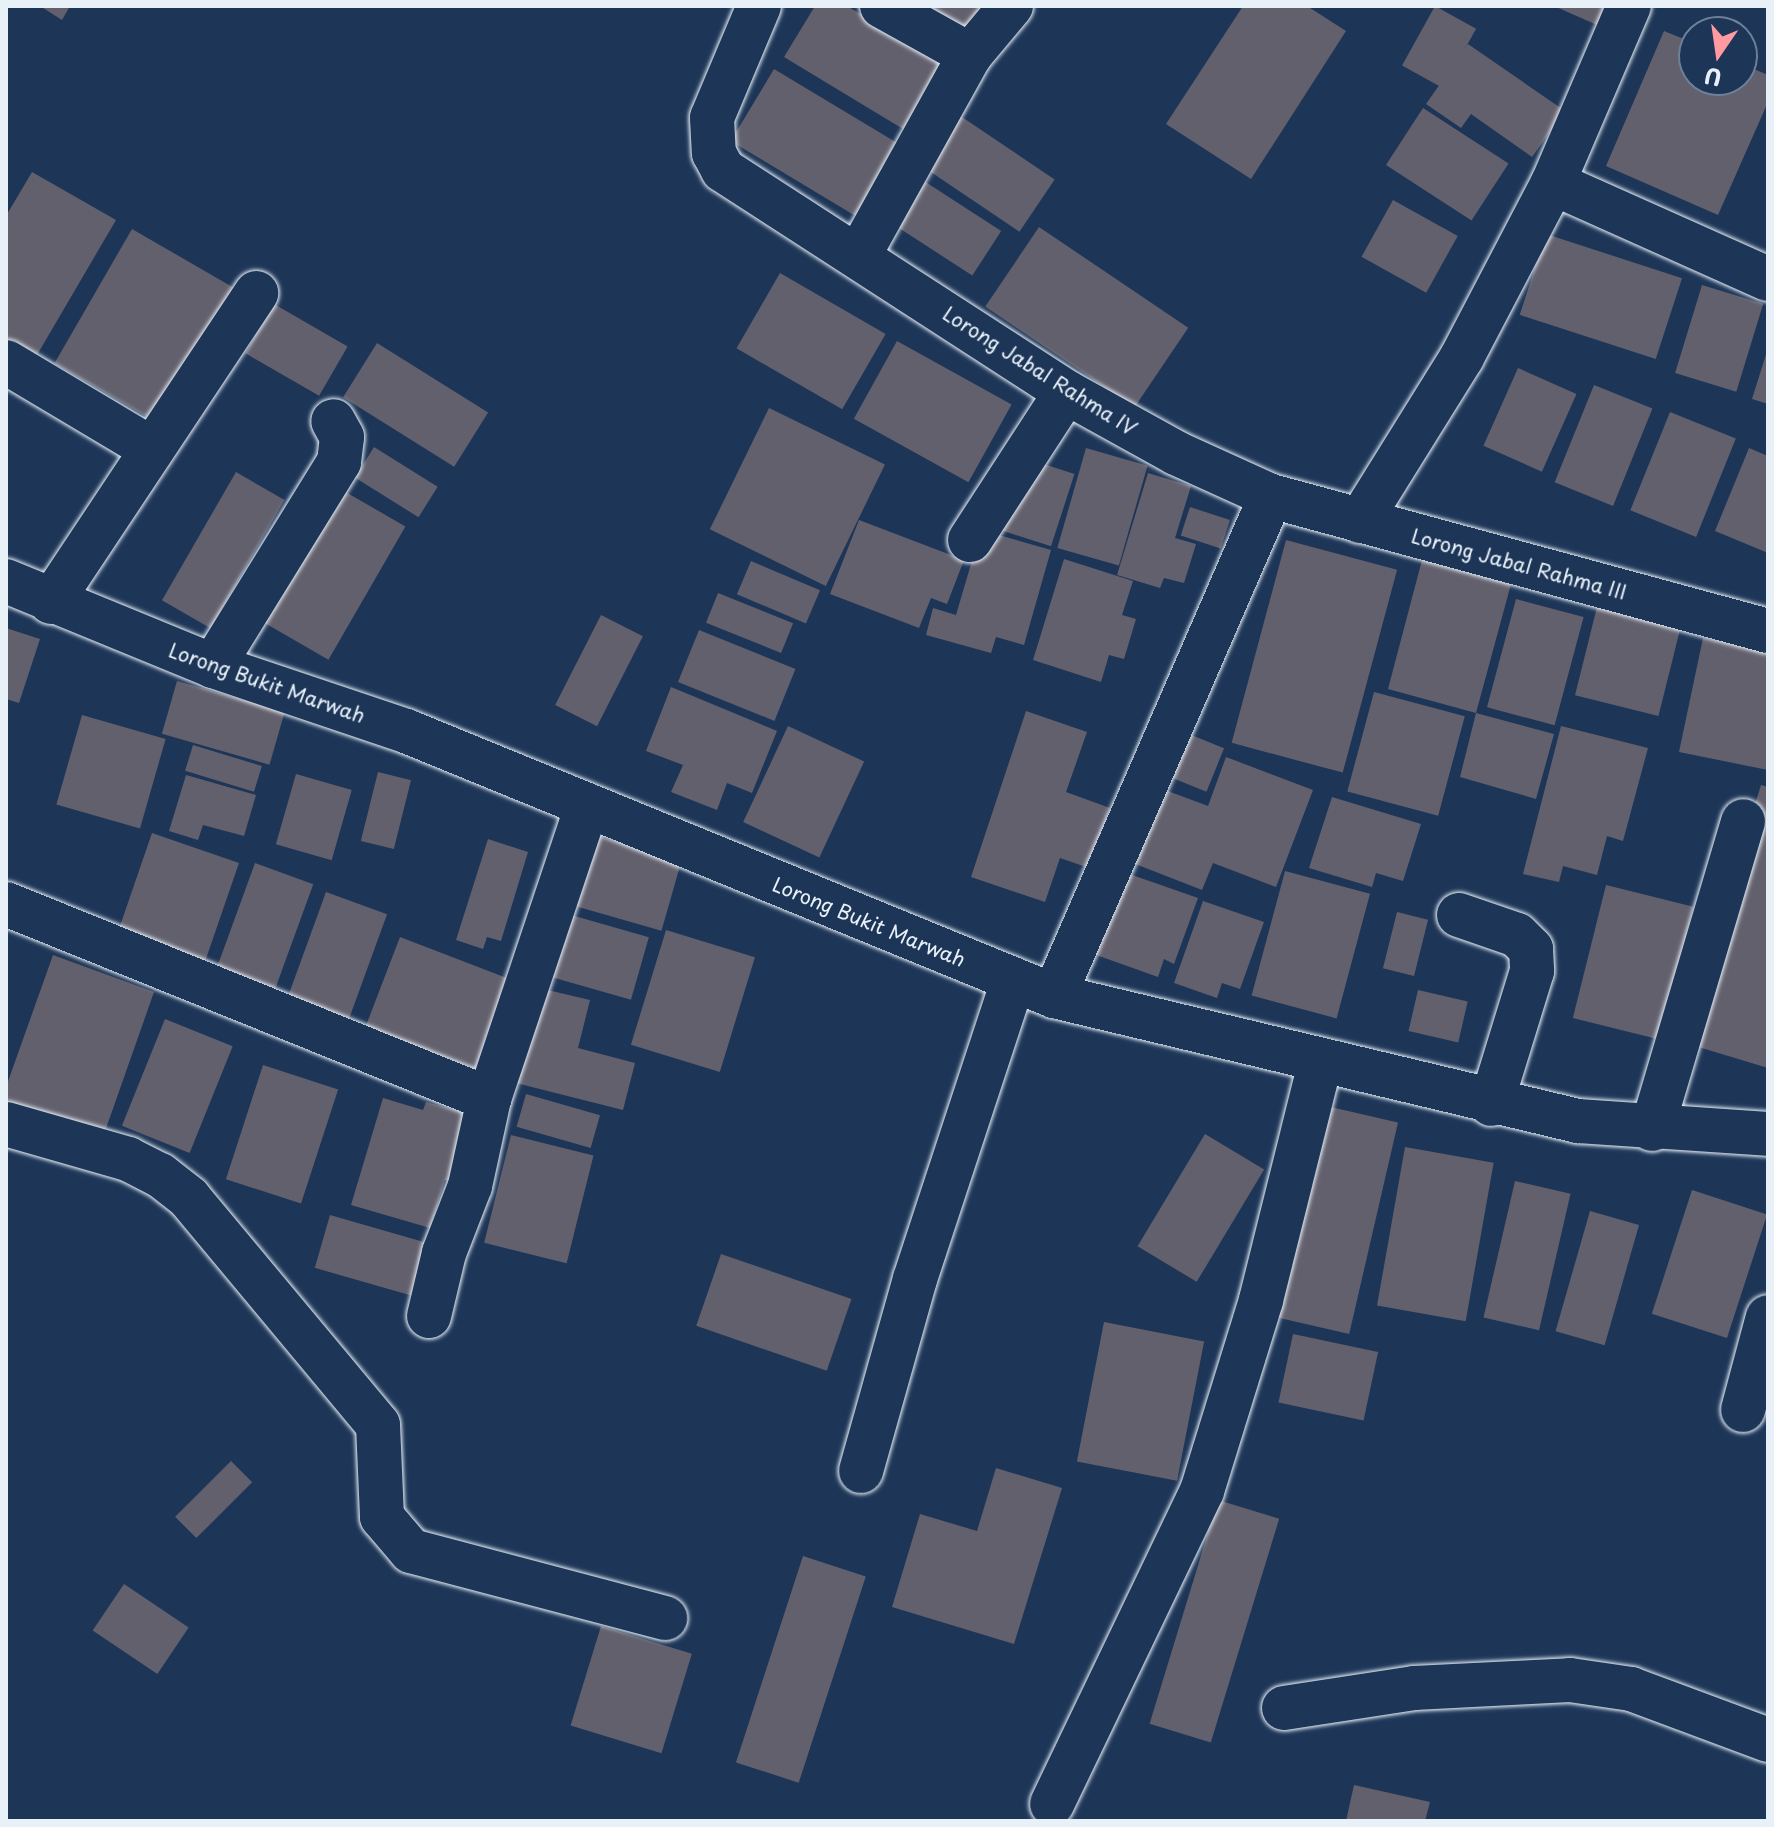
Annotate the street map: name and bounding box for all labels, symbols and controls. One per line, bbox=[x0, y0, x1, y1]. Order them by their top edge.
north arrow bbox=[1678, 16, 1758, 96]
text: U bbox=[1701, 60, 1725, 96]
street label: Lorong Jabal Rahma IV bbox=[938, 301, 1142, 441]
street label: Lorong Jabal Rahma III bbox=[1408, 524, 1630, 604]
street label: Lorong Bukit Marwah bbox=[164, 638, 370, 728]
street label: Lorong Bukit Marwah bbox=[768, 872, 970, 972]

